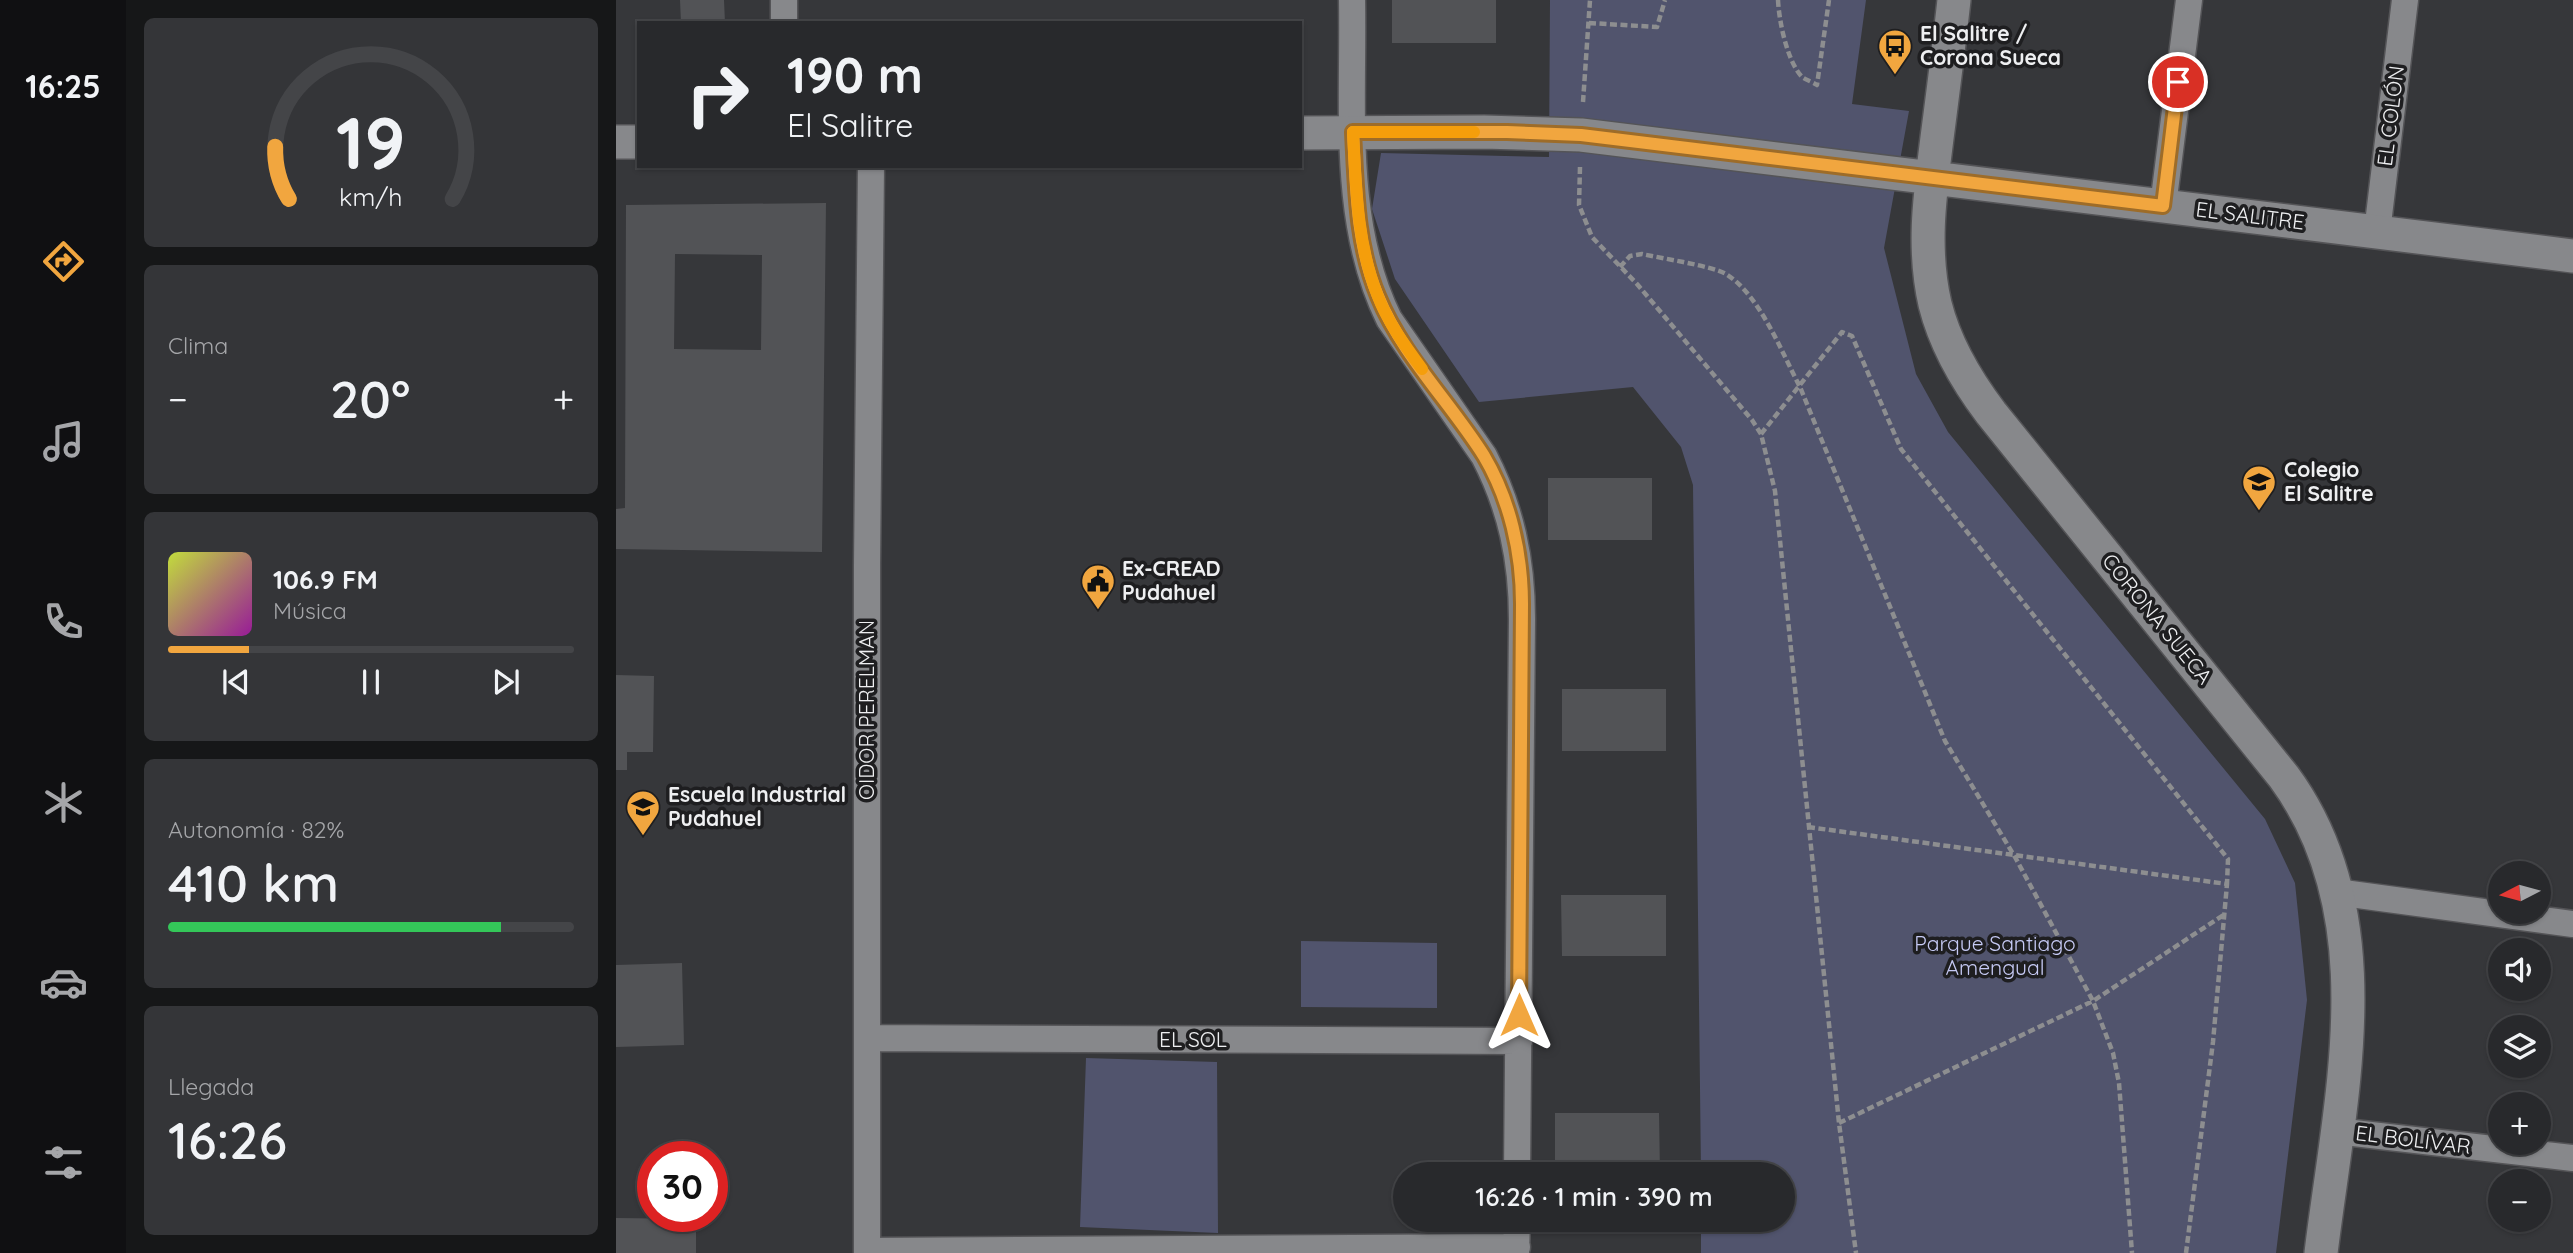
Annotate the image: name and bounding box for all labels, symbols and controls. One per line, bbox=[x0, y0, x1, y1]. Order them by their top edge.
place label: El Salitre / Corona Sueca bbox=[1920, 20, 2061, 70]
bus stop icon: El Salitre / Corona Sueca bbox=[1876, 27, 1914, 76]
text: 190 m bbox=[787, 44, 923, 105]
icon: right bbox=[672, 49, 763, 140]
pin bbox=[2148, 52, 2208, 112]
icon: arrive bbox=[2159, 63, 2197, 101]
street label: EL COLÓN bbox=[2371, 64, 2409, 168]
text: 16:25 bbox=[25, 66, 101, 106]
text: 19 bbox=[336, 96, 406, 187]
text: El Salitre bbox=[787, 105, 913, 145]
text: km/h bbox=[339, 180, 403, 211]
street label: EL SALITRE bbox=[2194, 195, 2306, 235]
icon: directions bbox=[39, 237, 88, 286]
text: Clima bbox=[168, 331, 228, 360]
text: 20° bbox=[330, 366, 410, 431]
text: − bbox=[168, 375, 188, 423]
text: + bbox=[553, 375, 574, 423]
icon: music bbox=[39, 417, 88, 466]
place label: Colegio El Salitre bbox=[2284, 456, 2374, 506]
school or university icon: Colegio El Salitre bbox=[2240, 463, 2278, 512]
street label: CORONA SUECA bbox=[2097, 548, 2218, 689]
place label: Ex-CREAD Pudahuel bbox=[1122, 555, 1221, 605]
public building icon: Ex-CREAD Pudahuel bbox=[1079, 562, 1117, 611]
text: 106.9 FM bbox=[273, 563, 378, 596]
text: Música bbox=[273, 596, 347, 625]
icon: phone bbox=[39, 597, 88, 646]
street label: OIDOR PERELMAN bbox=[853, 620, 879, 800]
icon: previous bbox=[217, 663, 255, 701]
icon: pause bbox=[352, 663, 390, 701]
icon: next bbox=[487, 663, 525, 701]
icon: climate bbox=[39, 778, 88, 827]
place label: Escuela Industrial Pudahuel bbox=[668, 781, 846, 831]
school or university icon: Escuela Industrial Pudahuel bbox=[624, 788, 662, 837]
text: Autonomía · 82% bbox=[168, 815, 344, 844]
text: 410 km bbox=[168, 850, 339, 915]
north arrow bbox=[2488, 861, 2552, 924]
map controls bbox=[2488, 861, 2551, 1232]
park label: Parque Santiago Amengual bbox=[1914, 930, 2076, 980]
button: sound bbox=[2488, 938, 2551, 1001]
icon: car bbox=[39, 958, 88, 1007]
position arrow bbox=[1482, 978, 1556, 1052]
button: layers bbox=[2488, 1015, 2551, 1078]
street label: EL SOL bbox=[1159, 1026, 1227, 1052]
text: Llegada bbox=[168, 1072, 254, 1101]
button: + bbox=[2488, 1092, 2551, 1155]
text: 16:26 bbox=[168, 1107, 287, 1172]
street label: EL BOLÍVAR bbox=[2354, 1119, 2472, 1159]
icon: filters bbox=[39, 1138, 88, 1187]
speed limit sign: 30 bbox=[637, 1141, 728, 1232]
button: − bbox=[2488, 1169, 2551, 1232]
text: 16:26 · 1 min · 390 m bbox=[1475, 1180, 1713, 1213]

